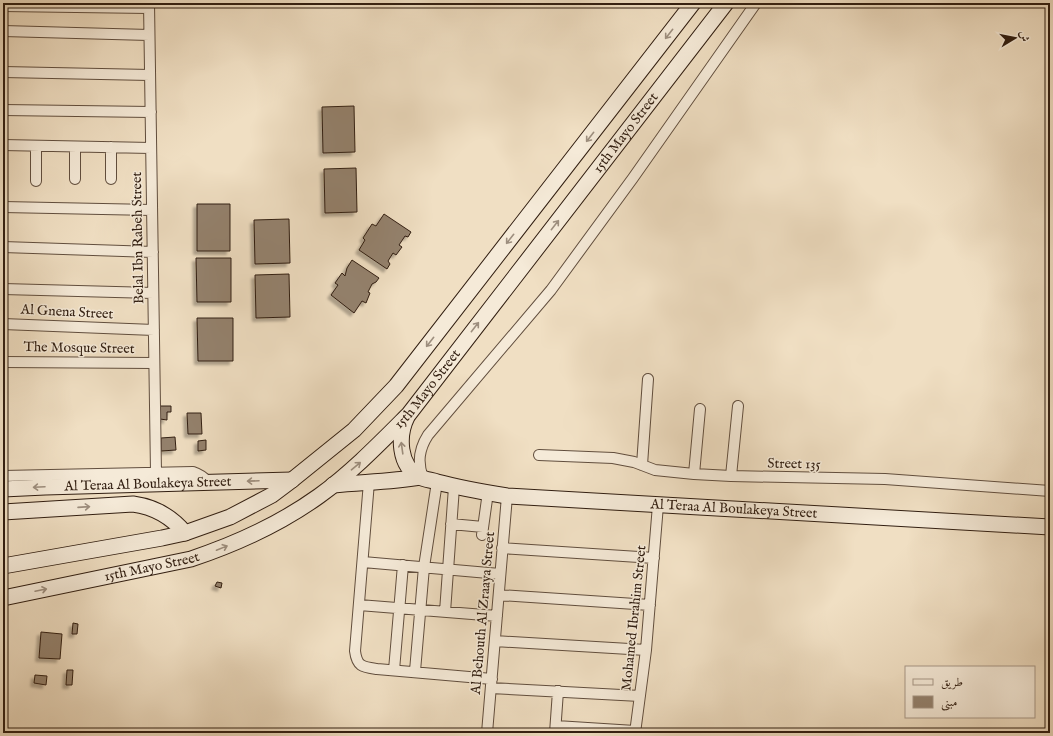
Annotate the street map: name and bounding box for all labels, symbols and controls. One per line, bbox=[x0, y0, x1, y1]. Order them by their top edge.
north arrow bbox=[995, 18, 1035, 58]
one-way arrow bbox=[665, 28, 674, 39]
text: ش bbox=[1016, 30, 1032, 43]
street label: 15th Mayo Street bbox=[589, 89, 663, 177]
one-way arrow bbox=[585, 131, 594, 142]
street label: Belal Ibn Rabeh Street bbox=[128, 172, 148, 304]
one-way arrow bbox=[550, 219, 559, 230]
one-way arrow bbox=[506, 234, 514, 245]
street label: Al Gnena Street bbox=[19, 301, 114, 323]
one-way arrow bbox=[471, 322, 480, 333]
one-way arrow bbox=[426, 336, 435, 347]
street label: The Mosque Street bbox=[23, 338, 135, 358]
street label: 15th Mayo Street bbox=[390, 346, 465, 433]
one-way arrow bbox=[398, 442, 406, 455]
street label: Street 135 bbox=[767, 455, 821, 473]
one-way arrow bbox=[350, 461, 361, 470]
street label: Al Teraa Al Boulakeya Street bbox=[63, 473, 232, 495]
one-way arrow bbox=[247, 477, 260, 485]
one-way arrow bbox=[33, 484, 46, 491]
street label: Al Teraa Al Boulakeya Street bbox=[649, 495, 818, 523]
one-way arrow bbox=[77, 503, 90, 510]
street label: Al Behouth Al Zraaya Street bbox=[467, 531, 499, 696]
one-way arrow bbox=[216, 544, 228, 551]
street label: Mohamed Ibrahim Street bbox=[617, 544, 651, 692]
street label: 15th Mayo Street bbox=[103, 548, 202, 586]
one-way arrow bbox=[34, 585, 47, 593]
legend bbox=[905, 666, 1035, 718]
text: طريق bbox=[941, 675, 963, 690]
text: مبنى bbox=[941, 695, 957, 711]

